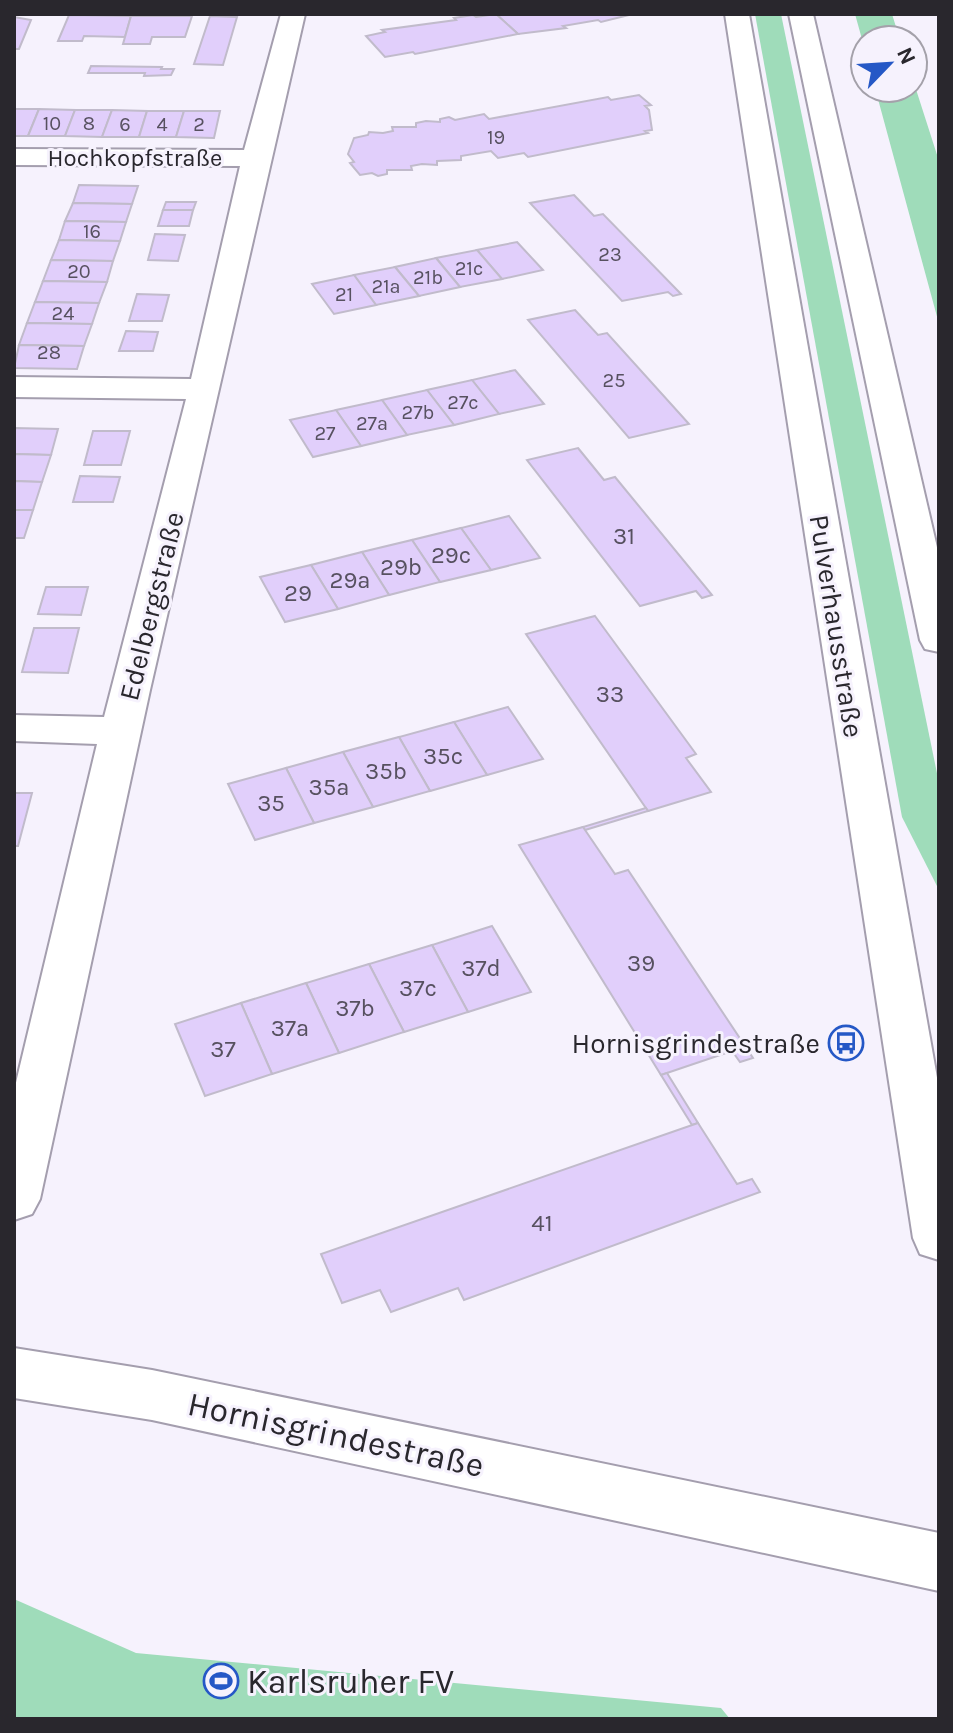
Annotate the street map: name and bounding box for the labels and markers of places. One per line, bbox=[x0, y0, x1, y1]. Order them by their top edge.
bus stop icon: Hornisgrindestraße bbox=[827, 1024, 865, 1062]
place label: Hornisgrindestraße bbox=[571, 1027, 820, 1060]
sports icon: Karlsruher FV bbox=[202, 1662, 240, 1700]
place label: Karlsruher FV bbox=[247, 1662, 454, 1702]

